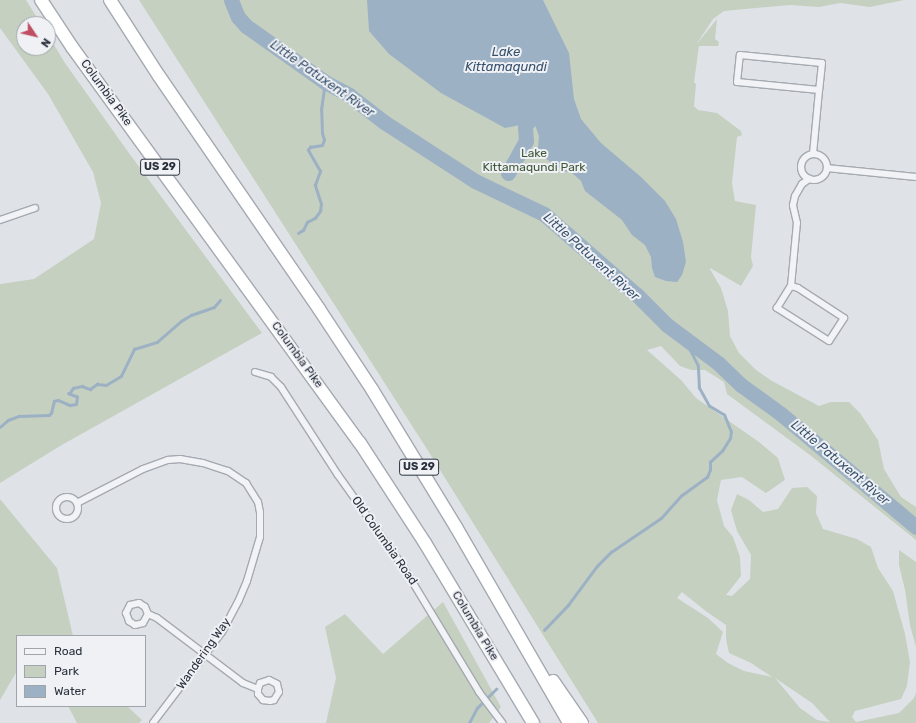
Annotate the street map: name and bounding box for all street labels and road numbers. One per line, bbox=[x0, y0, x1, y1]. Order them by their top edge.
street label: Columbia Pike bbox=[77, 57, 135, 129]
road number: US 29 bbox=[140, 158, 180, 176]
street label: Columbia Pike bbox=[268, 319, 326, 391]
road number: US 29 bbox=[399, 458, 439, 476]
street label: Old Columbia Road bbox=[348, 494, 420, 588]
street label: Columbia Pike bbox=[449, 589, 501, 663]
street label: Wandering Way bbox=[174, 615, 234, 693]

